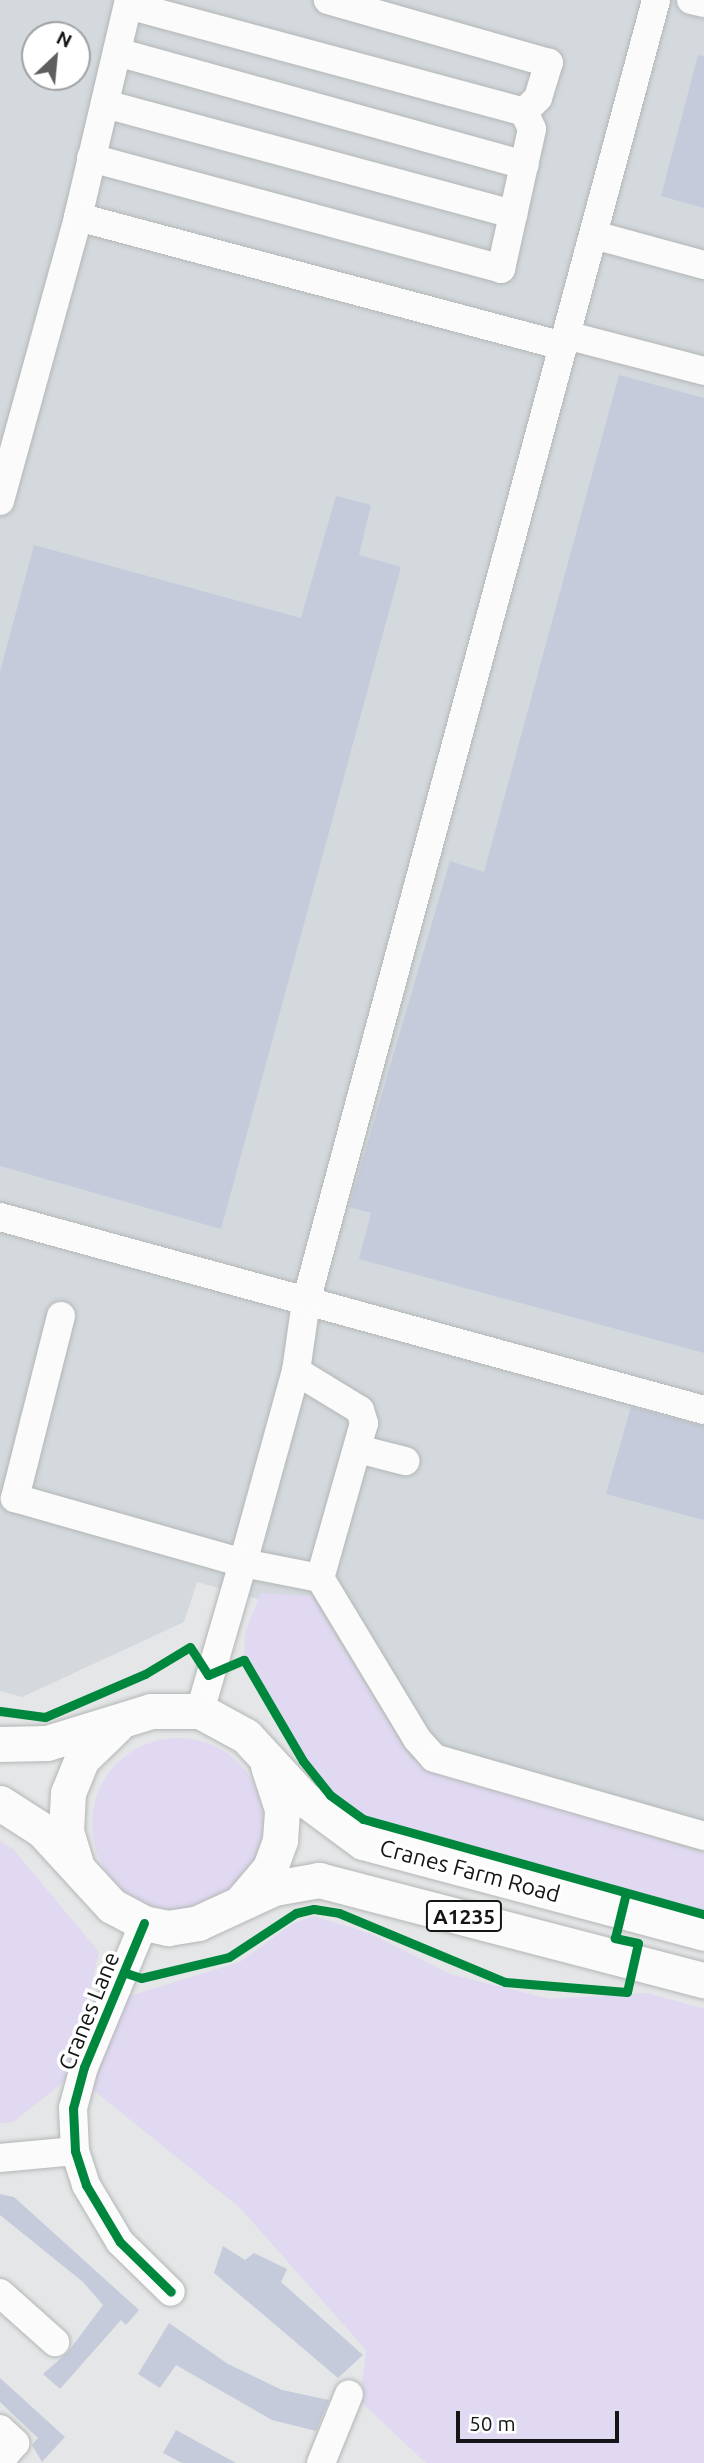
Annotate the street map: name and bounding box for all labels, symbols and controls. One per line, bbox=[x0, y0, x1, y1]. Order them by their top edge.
north arrow bbox=[21, 21, 91, 91]
text: N bbox=[53, 26, 76, 52]
street label: Cranes Farm Road bbox=[377, 1834, 563, 1908]
road number: A1235 bbox=[426, 1898, 503, 1934]
street label: Cranes Lane bbox=[53, 1948, 125, 2074]
scale bar bbox=[459, 2396, 622, 2440]
text: 50 m bbox=[469, 2411, 516, 2435]

